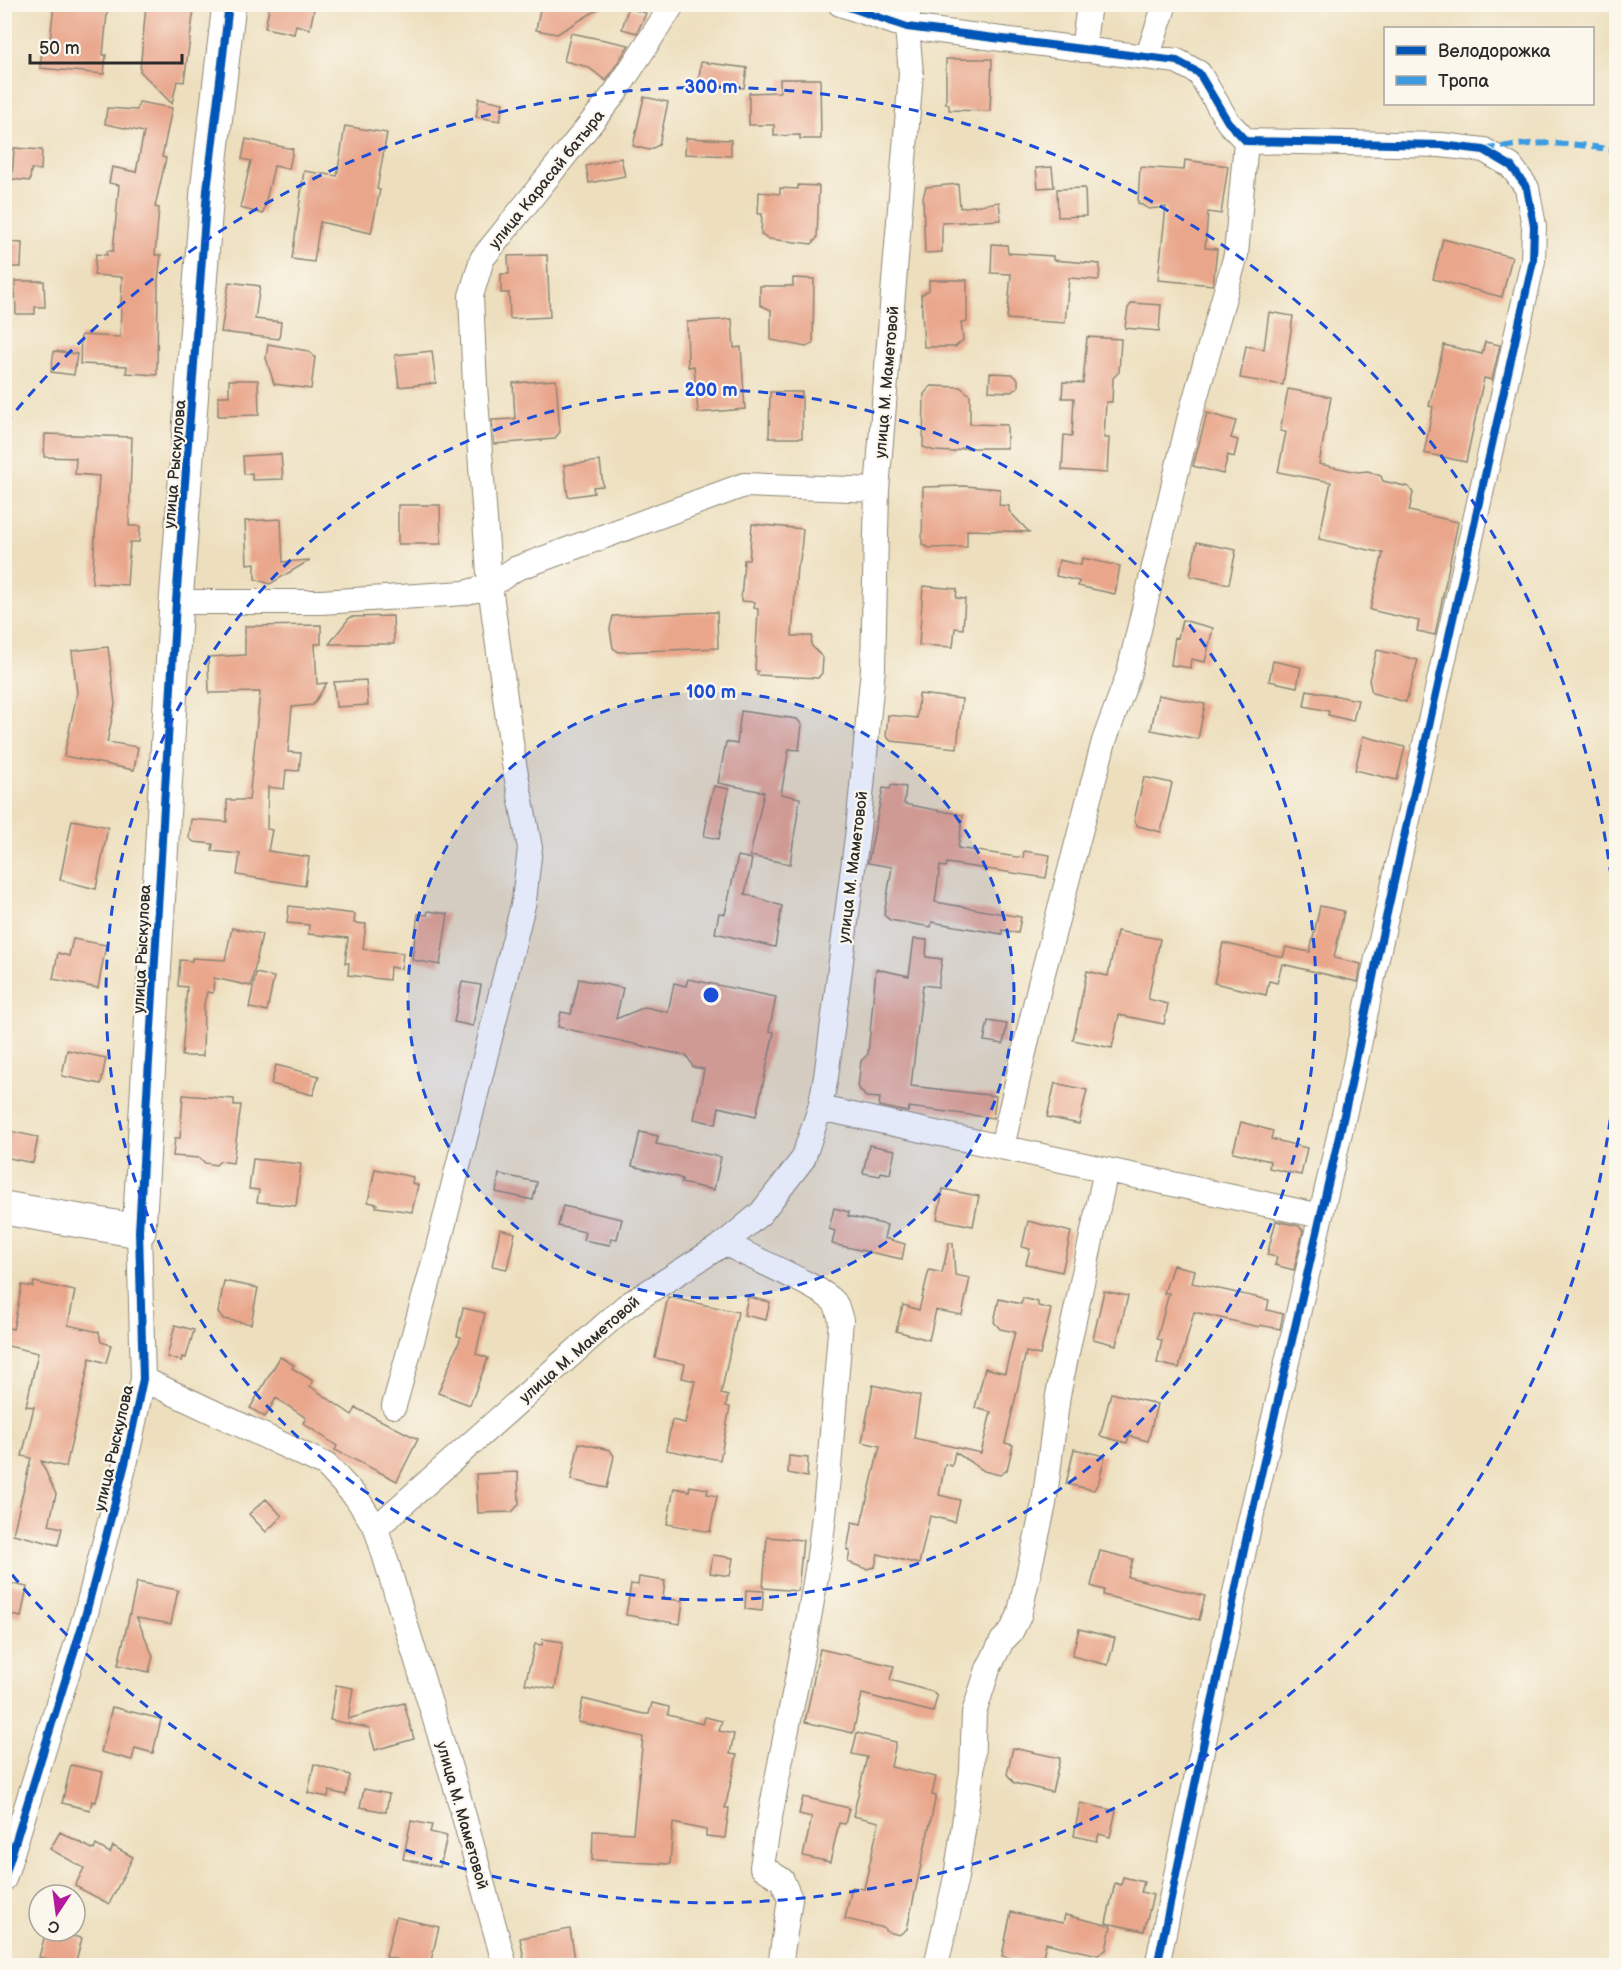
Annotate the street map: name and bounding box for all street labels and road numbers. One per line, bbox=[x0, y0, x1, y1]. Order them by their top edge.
street label: улица Карасай батыра bbox=[485, 106, 609, 253]
street label: улица М. Маметовой bbox=[871, 305, 904, 459]
street label: улица Рыскулова bbox=[160, 398, 191, 529]
street label: улица М. Маметовой bbox=[835, 790, 872, 944]
street label: улица Рыскулова bbox=[130, 884, 155, 1014]
street label: улица М. Маметовой bbox=[516, 1293, 644, 1408]
street label: улица Рыскулова bbox=[91, 1383, 138, 1513]
street label: улица М. Маметовой bbox=[431, 1739, 492, 1892]

